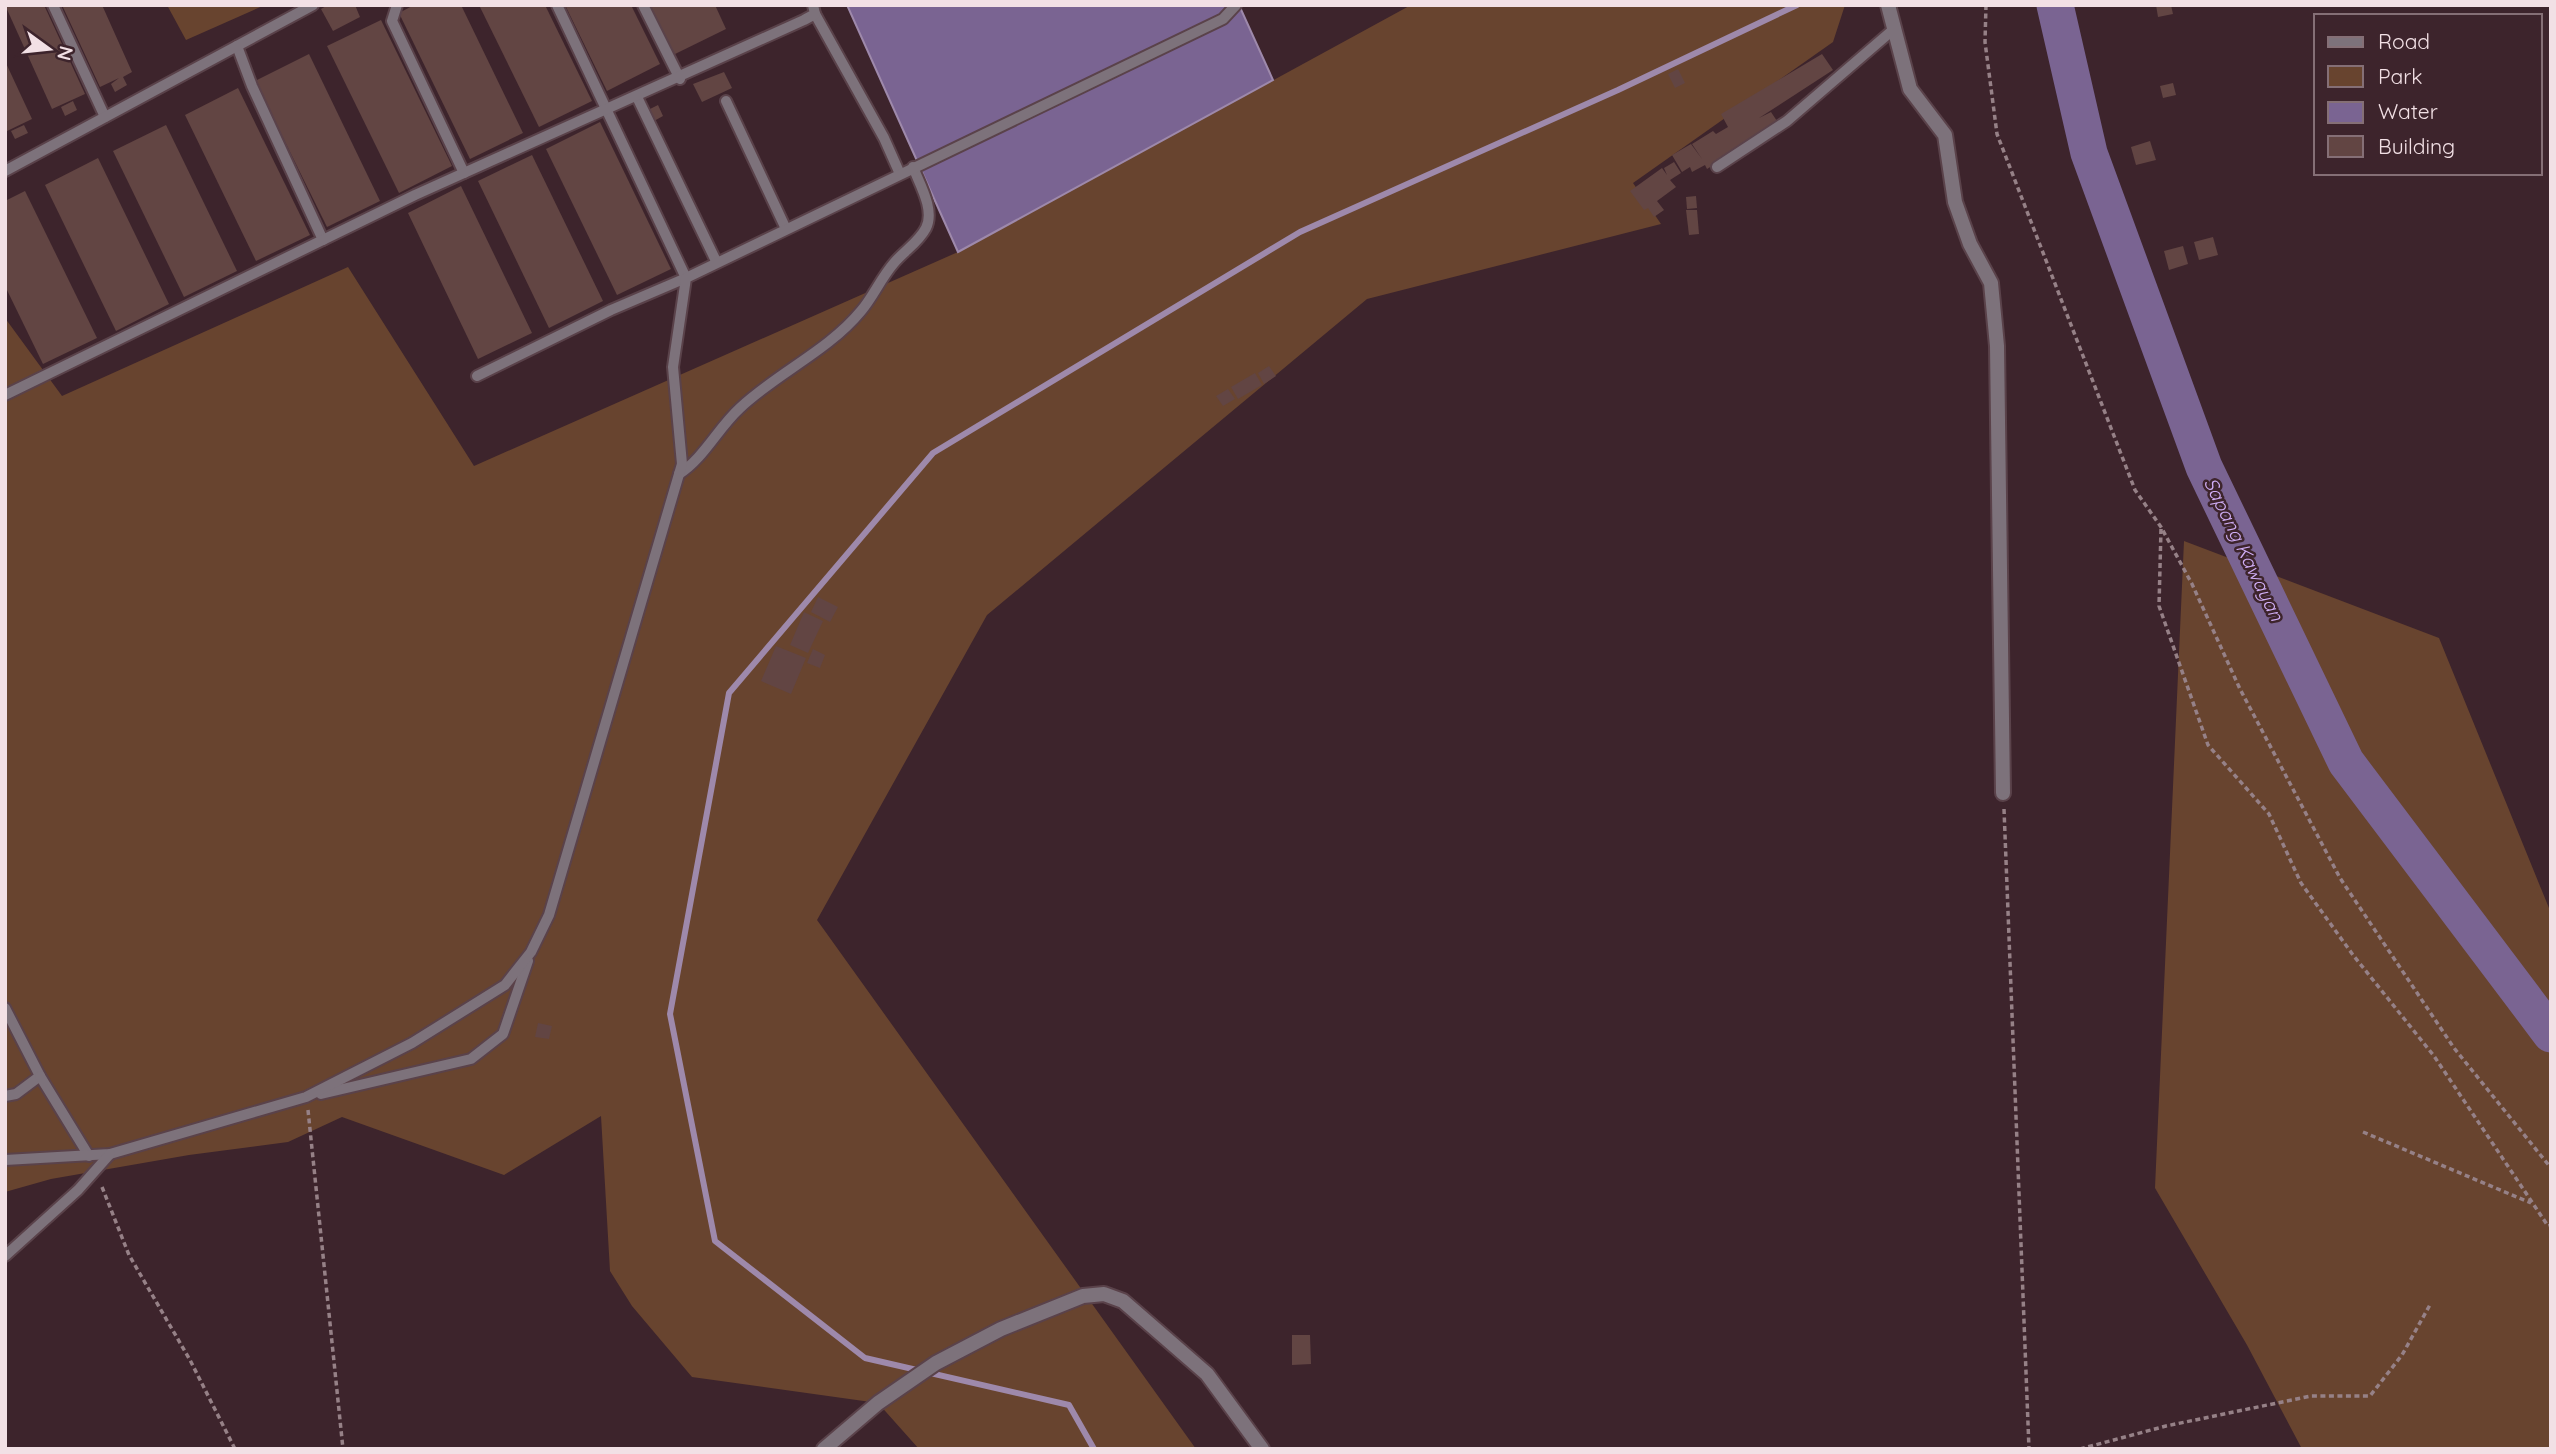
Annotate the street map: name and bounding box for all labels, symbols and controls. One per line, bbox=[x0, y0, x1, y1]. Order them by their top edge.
north arrow bbox=[14, 14, 84, 84]
legend bbox=[2314, 14, 2542, 175]
text: Road bbox=[2378, 28, 2430, 54]
text: N bbox=[52, 44, 79, 63]
text: Park bbox=[2378, 63, 2422, 89]
text: Water bbox=[2378, 98, 2438, 124]
text: Building bbox=[2378, 133, 2455, 159]
water label: Sapang Kawayan bbox=[2199, 473, 2290, 626]

